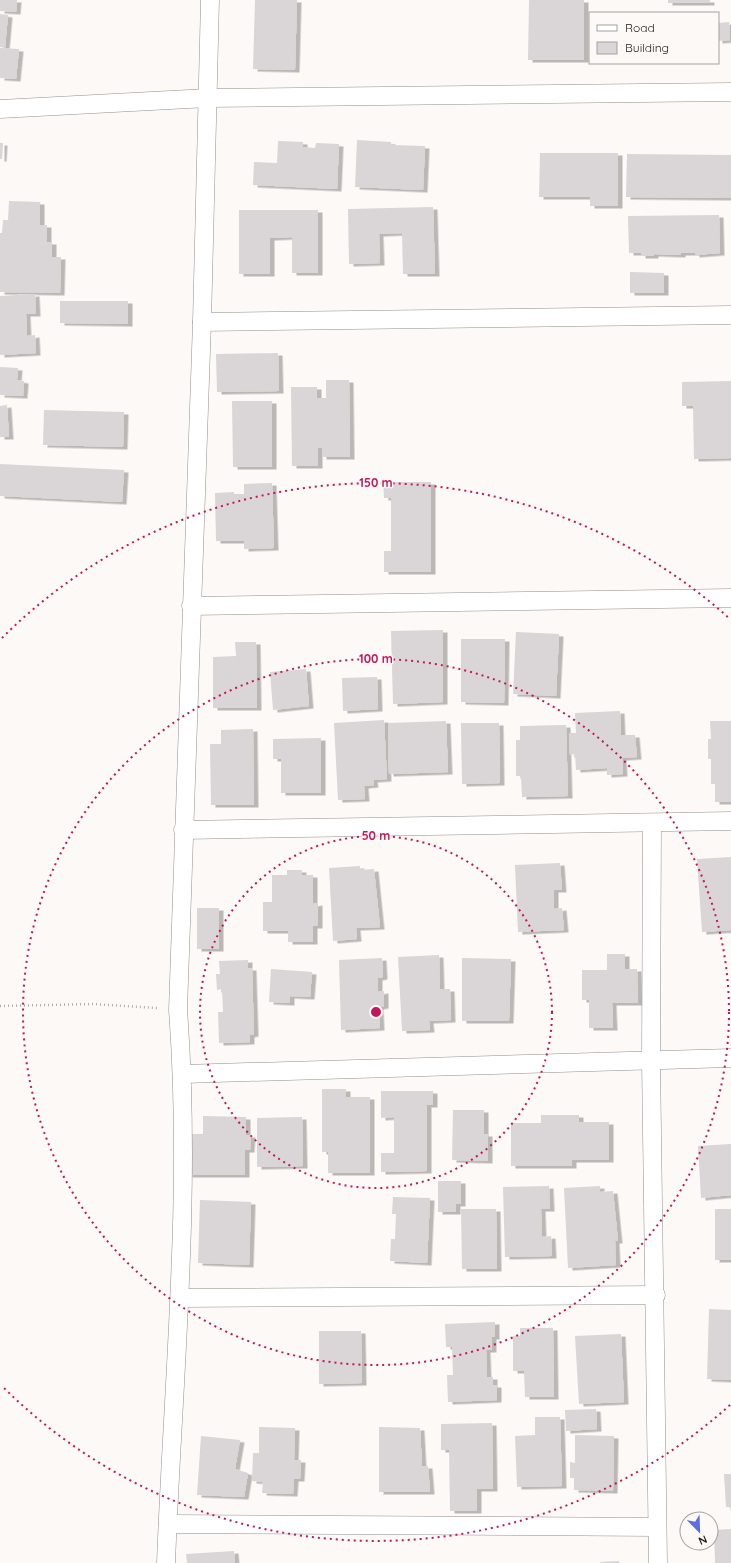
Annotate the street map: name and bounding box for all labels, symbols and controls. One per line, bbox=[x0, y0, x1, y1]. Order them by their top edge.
legend bbox=[589, 12, 719, 64]
text: Road bbox=[625, 20, 655, 35]
text: Building bbox=[625, 40, 669, 55]
text: 150 m bbox=[359, 475, 393, 490]
text: 100 m bbox=[359, 651, 393, 666]
text: 50 m bbox=[362, 828, 390, 843]
centre of rings bbox=[369, 1005, 383, 1019]
north arrow bbox=[679, 1511, 719, 1551]
text: N bbox=[696, 1532, 709, 1548]

